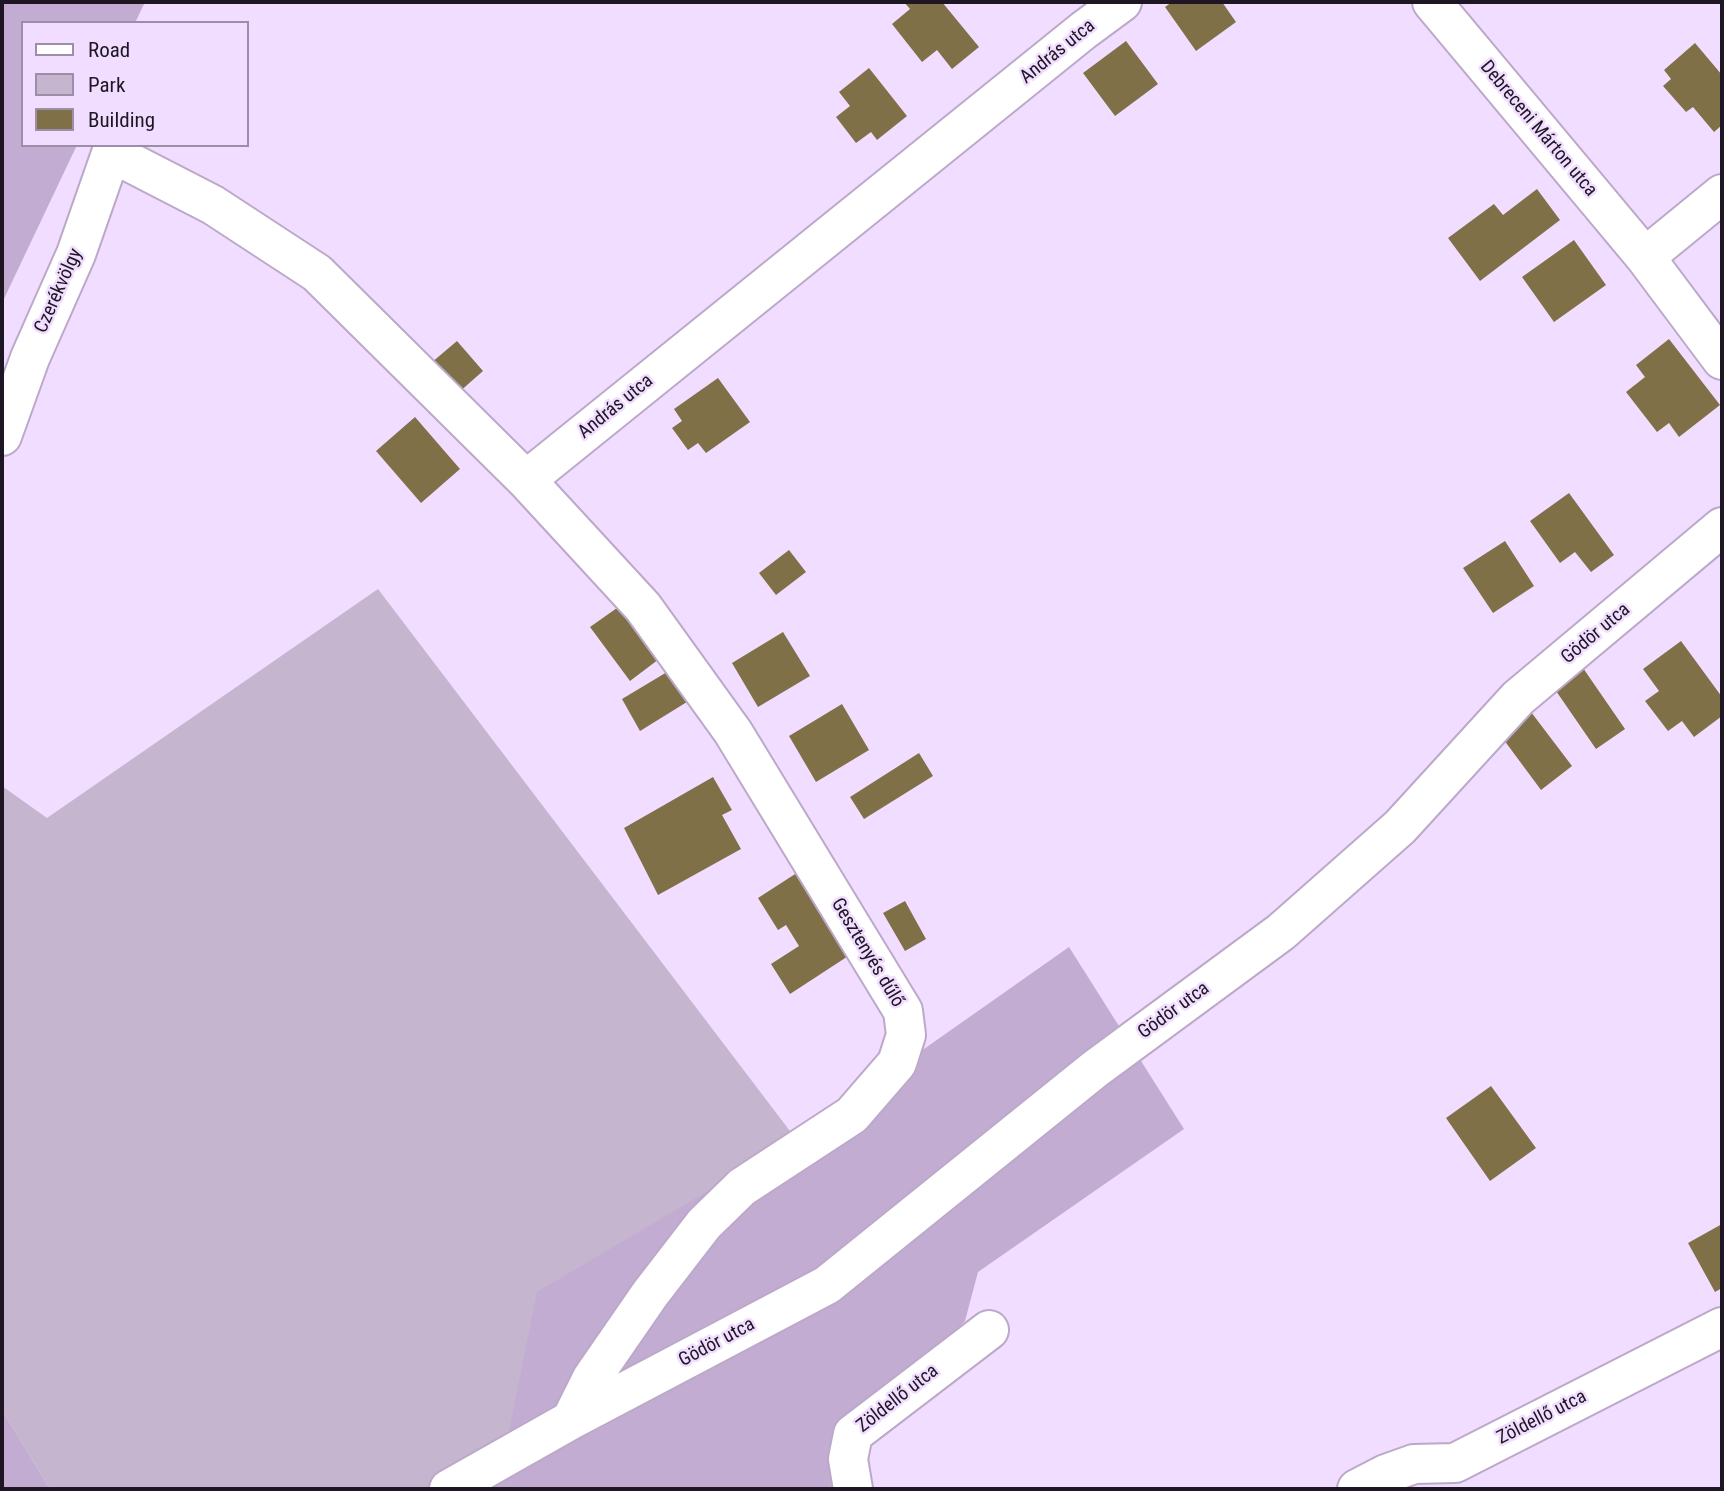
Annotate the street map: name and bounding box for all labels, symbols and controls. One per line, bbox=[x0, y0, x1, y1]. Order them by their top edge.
street label: András utca bbox=[1016, 15, 1100, 89]
legend bbox=[21, 21, 248, 147]
text: Road bbox=[88, 38, 130, 62]
street label: Debreceni Márton utca bbox=[1475, 56, 1601, 202]
text: Park bbox=[88, 73, 125, 97]
text: Building bbox=[88, 108, 155, 132]
street label: Czerékvölgy bbox=[30, 245, 88, 337]
street label: András utca bbox=[574, 370, 658, 444]
street label: Gödör utca bbox=[1557, 599, 1635, 669]
street label: Gesztenyés dűlő bbox=[826, 894, 908, 1012]
street label: Gödör utca bbox=[1134, 978, 1214, 1044]
street label: Gödör utca bbox=[675, 1314, 759, 1372]
street label: Zöldellő utca bbox=[853, 1360, 943, 1438]
street label: Zöldellő utca bbox=[1493, 1386, 1591, 1450]

